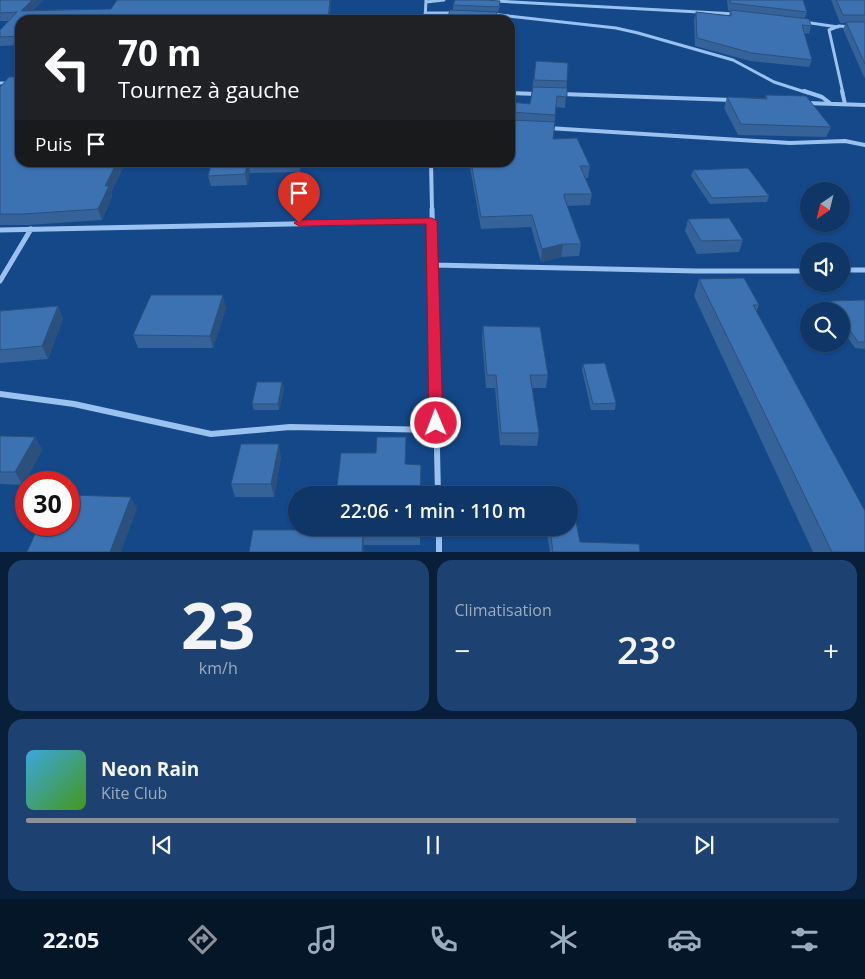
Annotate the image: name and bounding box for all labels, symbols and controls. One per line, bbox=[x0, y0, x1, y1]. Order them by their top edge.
text: 70 m bbox=[118, 29, 201, 76]
icon: left bbox=[35, 35, 100, 100]
text: Tournez à gauche bbox=[118, 74, 300, 104]
icon: arrive bbox=[82, 130, 110, 158]
text: Puis bbox=[35, 131, 72, 157]
pin bbox=[278, 172, 320, 223]
icon: arrive bbox=[285, 179, 313, 207]
north arrow bbox=[800, 182, 850, 232]
map controls bbox=[800, 182, 850, 352]
button: sound bbox=[800, 242, 850, 292]
button: search bbox=[800, 302, 850, 352]
position arrow bbox=[409, 396, 461, 448]
speed limit sign: 30 bbox=[15, 471, 80, 536]
text: 22:06 · 1 min · 110 m bbox=[340, 498, 526, 524]
text: 23 bbox=[181, 580, 255, 668]
text: Climatisation bbox=[455, 599, 552, 621]
text: 23° bbox=[617, 623, 677, 675]
text: − bbox=[455, 631, 471, 669]
text: + bbox=[823, 631, 839, 669]
text: km/h bbox=[199, 657, 238, 679]
text: Neon Rain bbox=[101, 756, 199, 782]
text: Kite Club bbox=[101, 782, 167, 804]
icon: previous bbox=[148, 831, 176, 859]
icon: pause bbox=[419, 831, 447, 859]
icon: next bbox=[690, 831, 718, 859]
icon: directions bbox=[185, 922, 220, 957]
icon: music bbox=[305, 922, 340, 957]
icon: phone bbox=[426, 922, 461, 957]
icon: climate bbox=[546, 922, 581, 957]
icon: car bbox=[667, 922, 702, 957]
icon: filters bbox=[787, 922, 822, 957]
text: 22:05 bbox=[43, 924, 99, 954]

